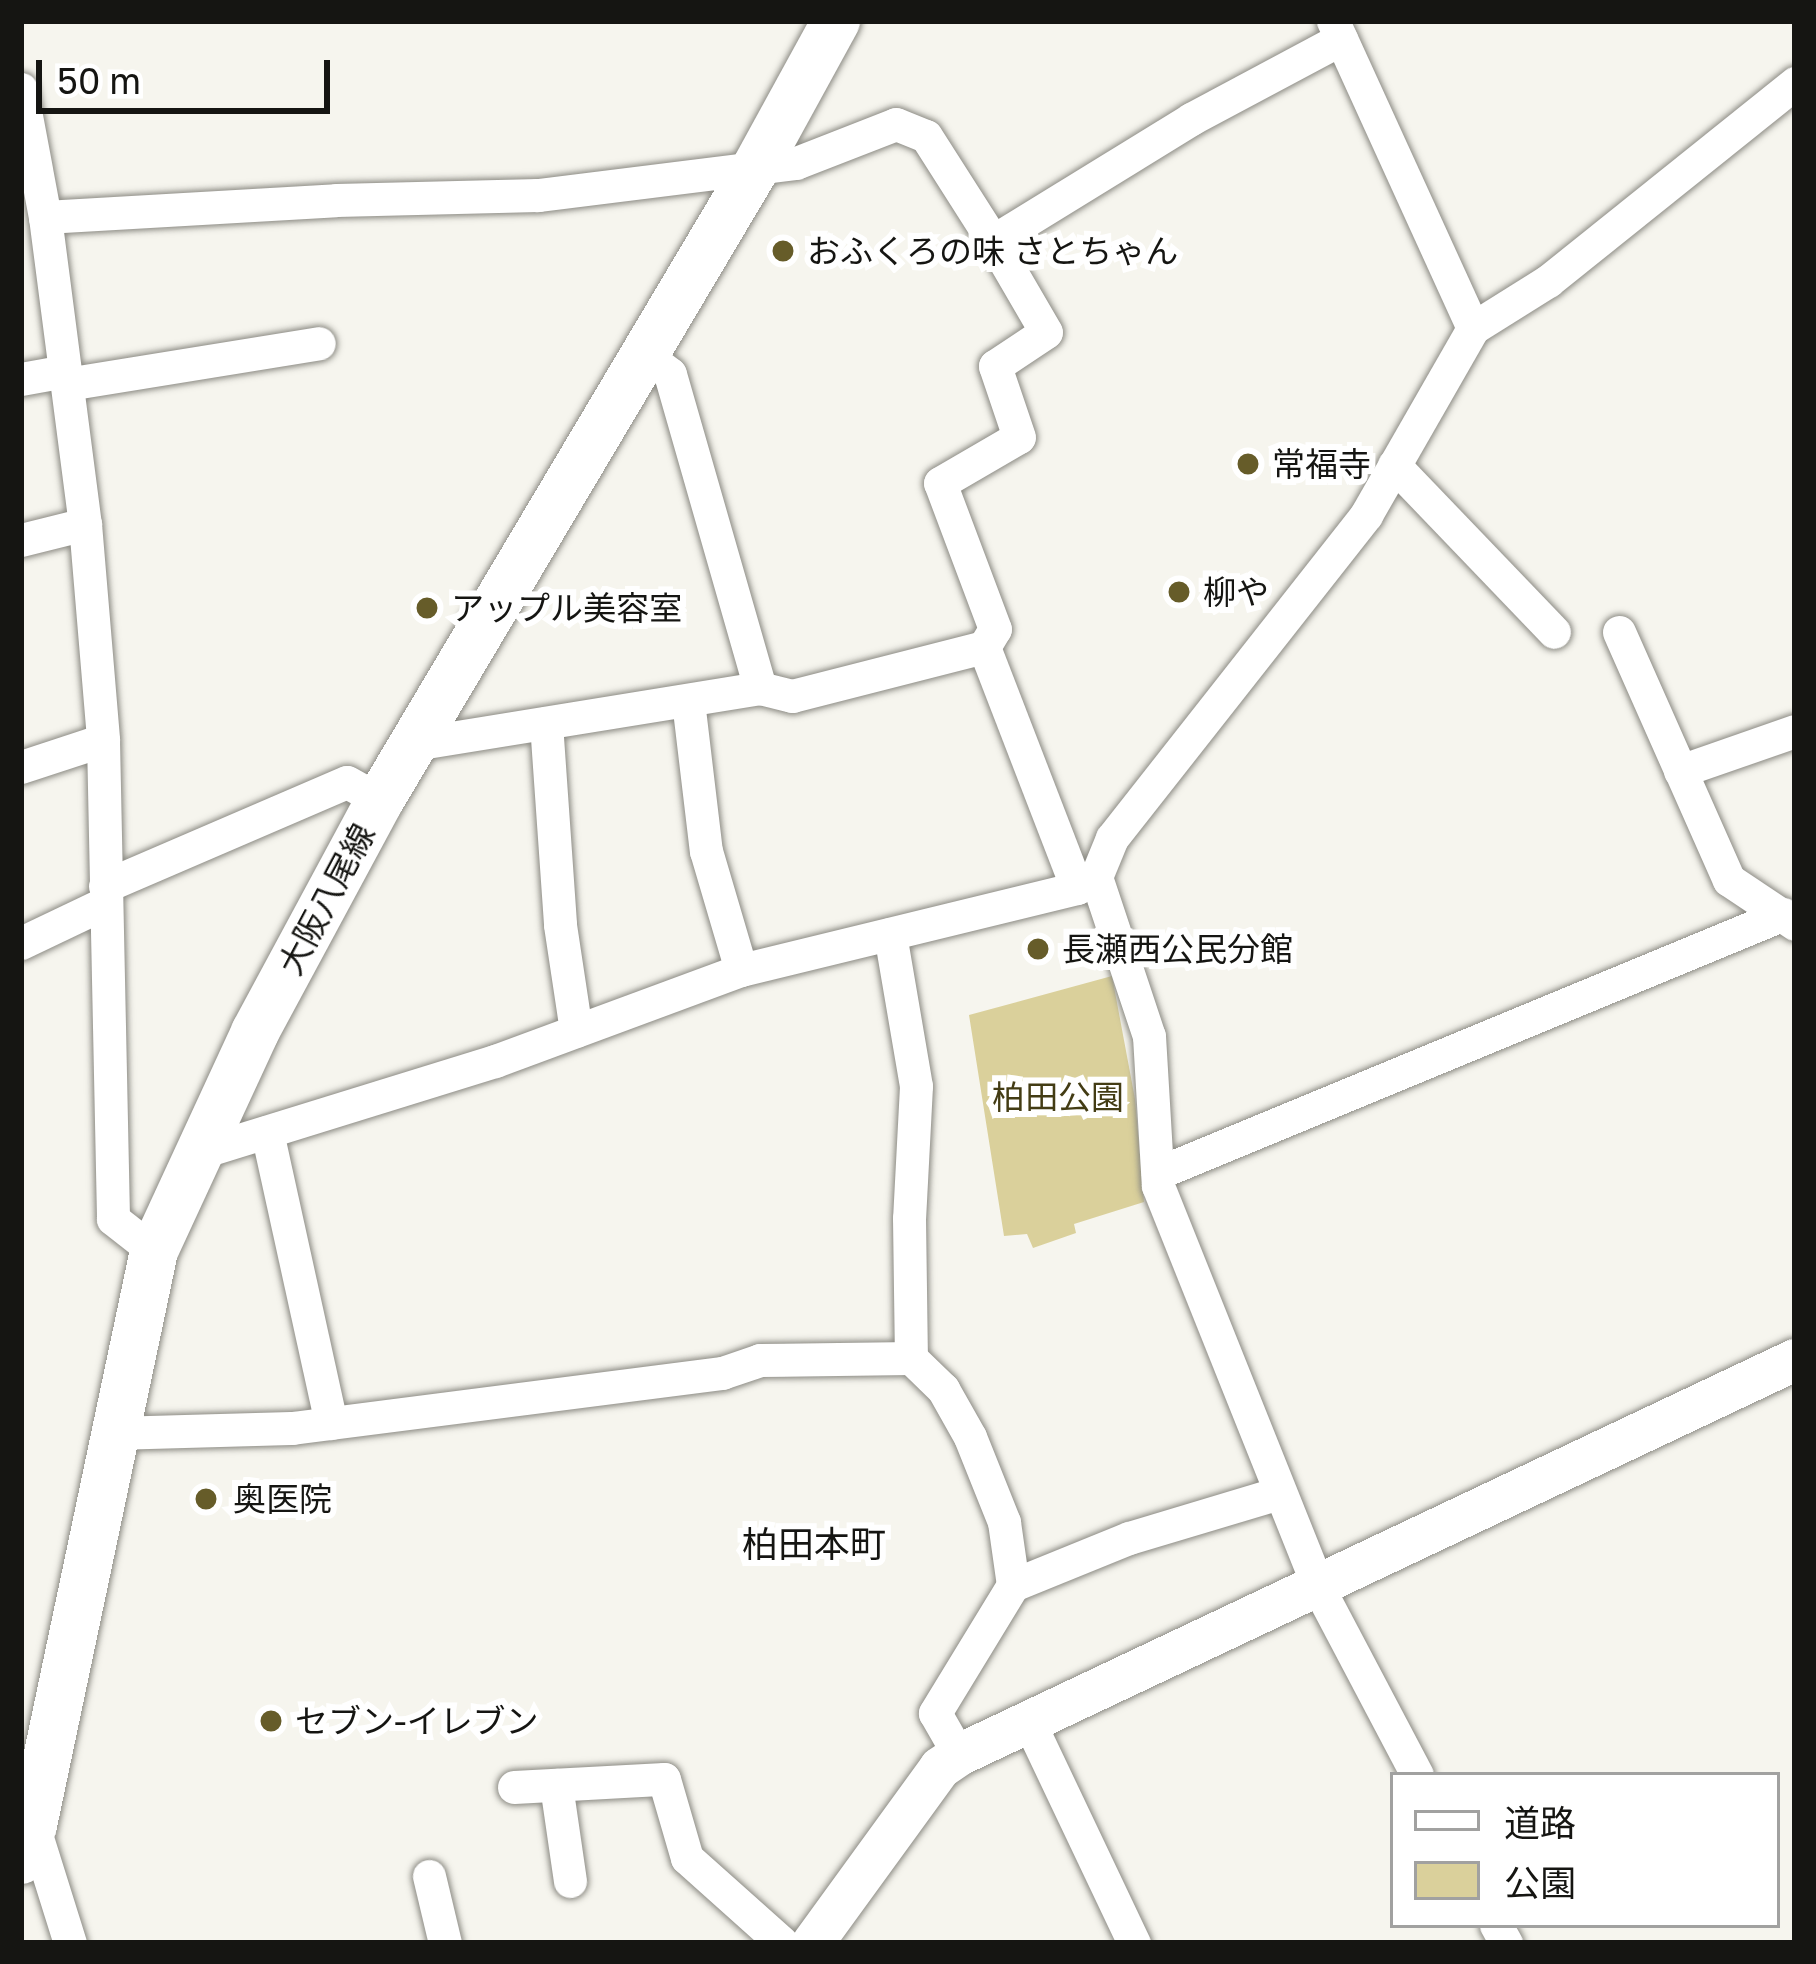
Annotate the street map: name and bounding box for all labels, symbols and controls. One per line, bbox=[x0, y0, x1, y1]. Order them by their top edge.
scale bar bbox=[42, 36, 336, 110]
text: 50 m bbox=[57, 59, 141, 102]
place label: おふくろの味 さとちゃん bbox=[807, 231, 1178, 271]
marker: おふくろの味 さとちゃん bbox=[770, 238, 796, 264]
place label: 常福寺 bbox=[1272, 444, 1371, 484]
marker: 常福寺 bbox=[1235, 451, 1261, 477]
place label: 柳や bbox=[1203, 572, 1269, 612]
marker: 柳や bbox=[1166, 579, 1192, 605]
place label: アップル美容室 bbox=[451, 588, 682, 628]
marker: アップル美容室 bbox=[414, 595, 440, 621]
street label: 大阪八尾線 bbox=[270, 817, 382, 981]
place label: 長瀬西公民分館 bbox=[1062, 929, 1293, 969]
marker: 長瀬西公民分館 bbox=[1025, 936, 1051, 962]
park label: 柏田公園 bbox=[992, 1077, 1124, 1117]
place label: 奥医院 bbox=[233, 1479, 332, 1519]
marker: 奥医院 bbox=[190, 1483, 222, 1515]
district label: 柏田本町 bbox=[742, 1522, 886, 1566]
place label: セブン-イレブン bbox=[295, 1701, 539, 1741]
marker: セブン-イレブン bbox=[258, 1708, 284, 1734]
legend bbox=[1390, 1772, 1780, 1928]
text: 道路 bbox=[1504, 1801, 1576, 1844]
text: 公園 bbox=[1504, 1861, 1576, 1904]

